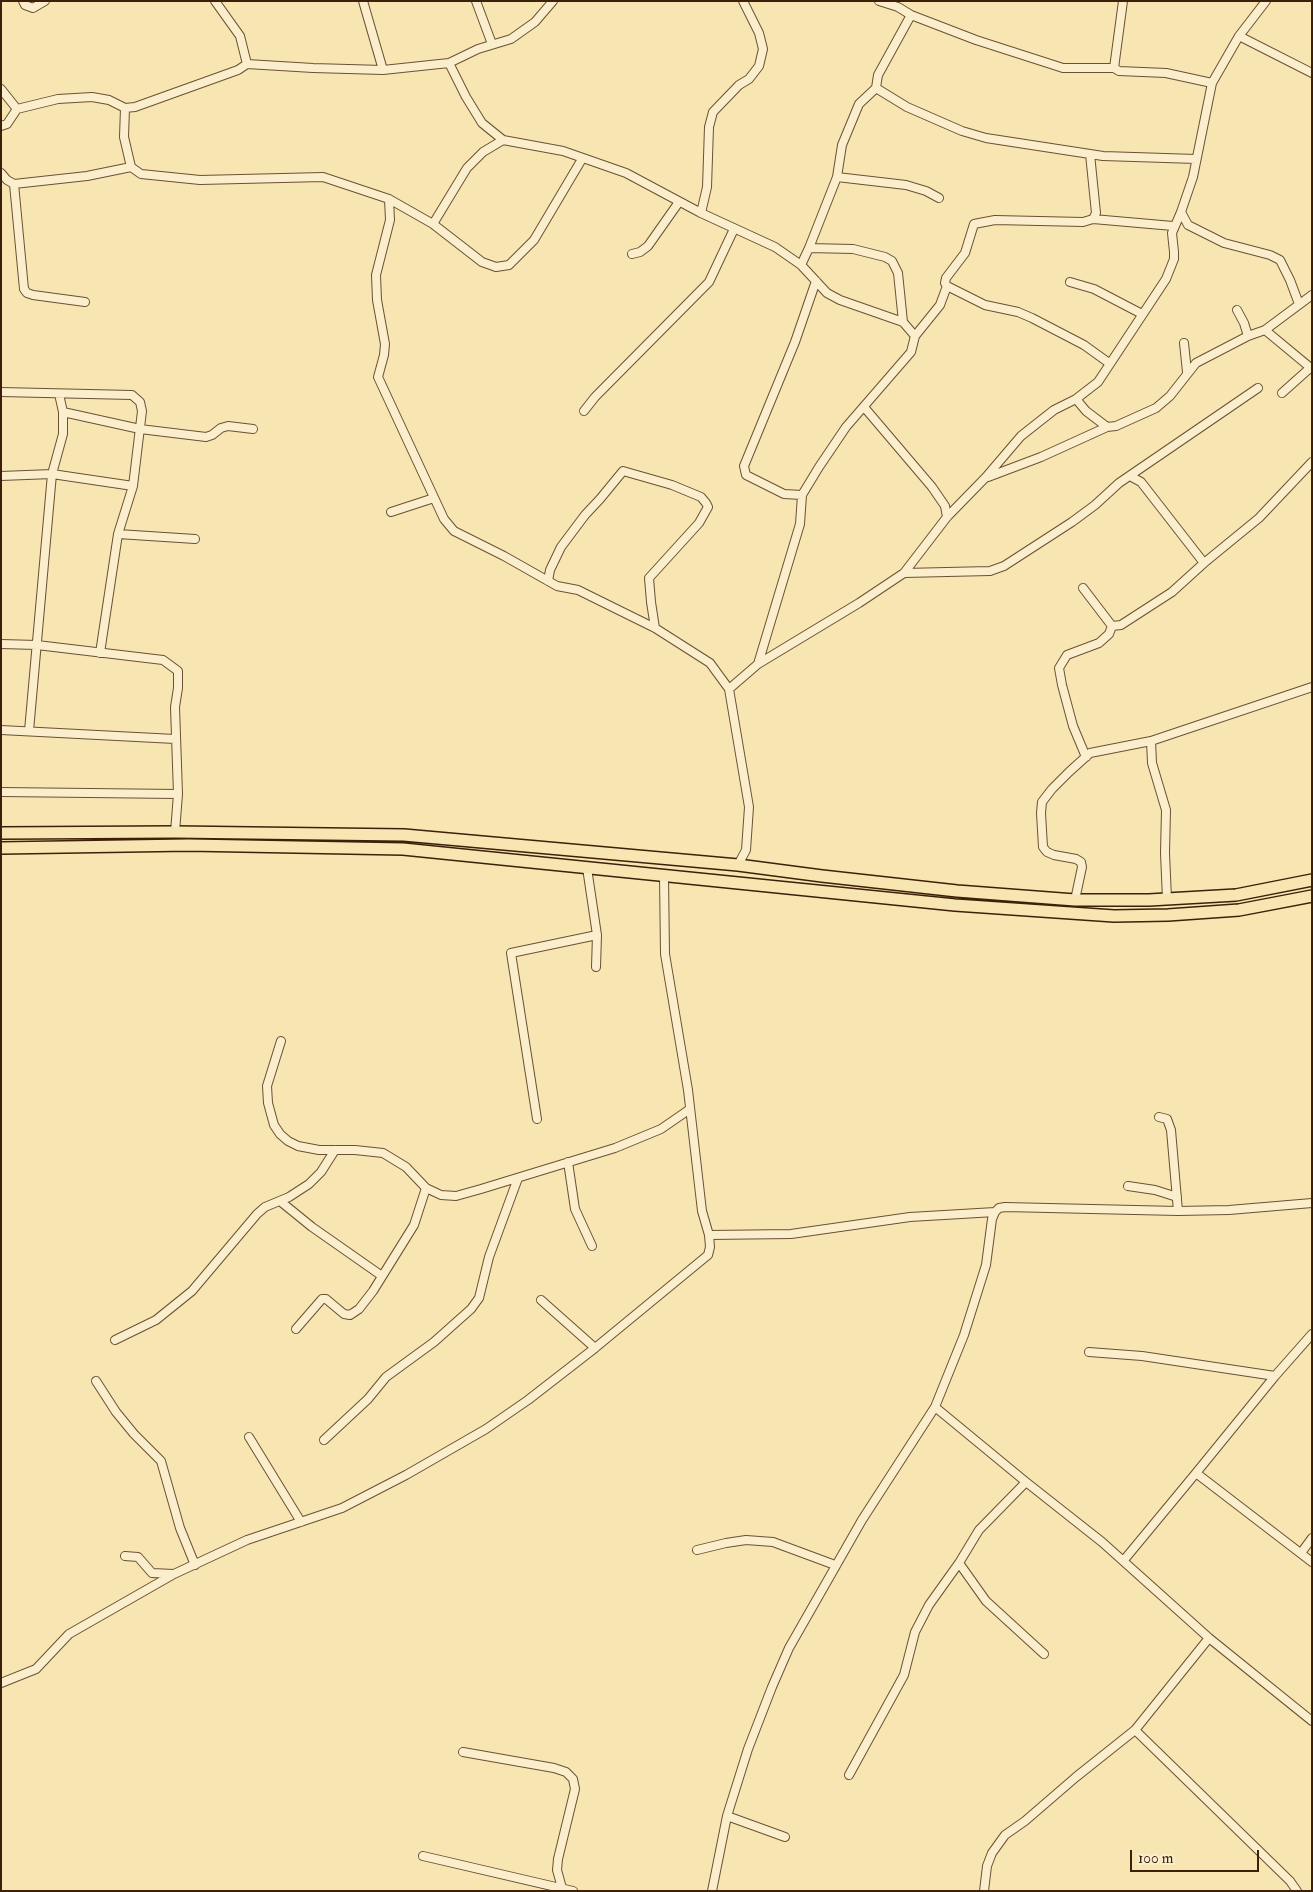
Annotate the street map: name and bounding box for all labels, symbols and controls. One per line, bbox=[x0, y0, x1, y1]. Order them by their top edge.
scale bar bbox=[1133, 1840, 1262, 1872]
text: 100 m bbox=[1138, 1849, 1173, 1868]

